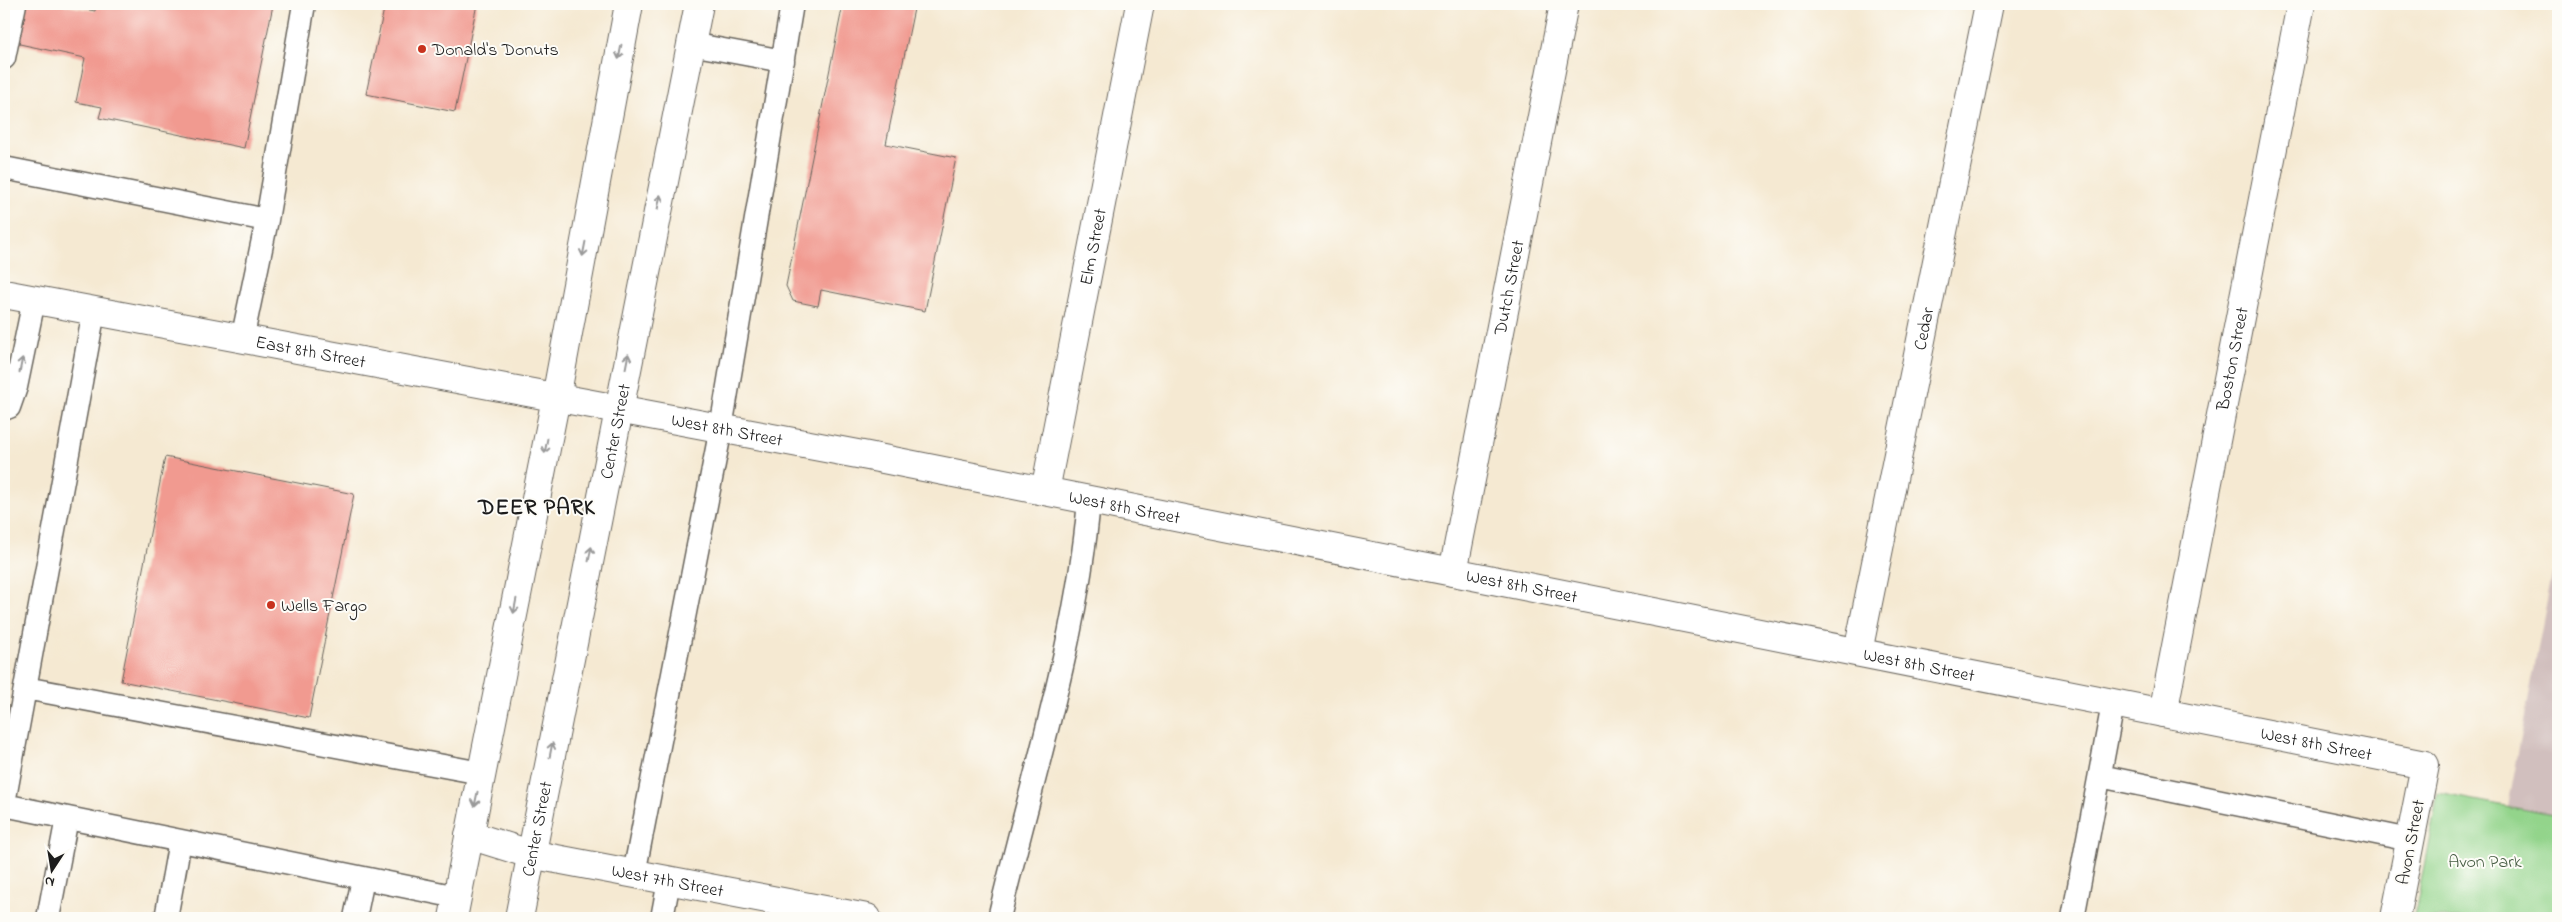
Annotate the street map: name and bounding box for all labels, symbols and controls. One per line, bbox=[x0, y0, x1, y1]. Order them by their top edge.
place label: Donald's Donuts bbox=[431, 38, 559, 64]
marker: Donald's Donuts bbox=[416, 43, 428, 55]
one-way arrow bbox=[615, 43, 625, 59]
one-way arrow bbox=[655, 194, 665, 210]
street label: Elm Street bbox=[1074, 206, 1115, 288]
street label: Dutch Street bbox=[1488, 238, 1533, 338]
one-way arrow bbox=[578, 240, 588, 256]
street label: Cedar bbox=[1908, 305, 1942, 353]
street label: Boston Street bbox=[2211, 305, 2257, 414]
street label: East 8th Street bbox=[253, 330, 368, 376]
one-way arrow bbox=[623, 354, 633, 370]
one-way arrow bbox=[16, 358, 26, 374]
street label: Center Street bbox=[595, 382, 639, 482]
street label: West 8th Street bbox=[669, 408, 785, 455]
one-way arrow bbox=[541, 438, 551, 454]
street label: West 8th Street bbox=[1066, 485, 1182, 533]
district label: DEER PARK bbox=[477, 493, 596, 525]
one-way arrow bbox=[586, 547, 596, 563]
street label: West 8th Street bbox=[1463, 564, 1579, 611]
place label: Wells Fargo bbox=[281, 594, 367, 621]
one-way arrow bbox=[509, 597, 519, 613]
marker: Wells Fargo bbox=[265, 599, 277, 611]
street label: West 8th Street bbox=[1861, 643, 1977, 690]
street label: West 8th Street bbox=[2258, 722, 2374, 769]
one-way arrow bbox=[547, 743, 557, 759]
street label: Center Street bbox=[516, 779, 561, 879]
one-way arrow bbox=[471, 791, 480, 807]
street label: Avon Street bbox=[2391, 798, 2433, 887]
north arrow bbox=[28, 844, 78, 894]
park label: Avon Park bbox=[2448, 850, 2522, 876]
street label: West 7th Street bbox=[609, 859, 726, 905]
text: N bbox=[43, 870, 56, 893]

